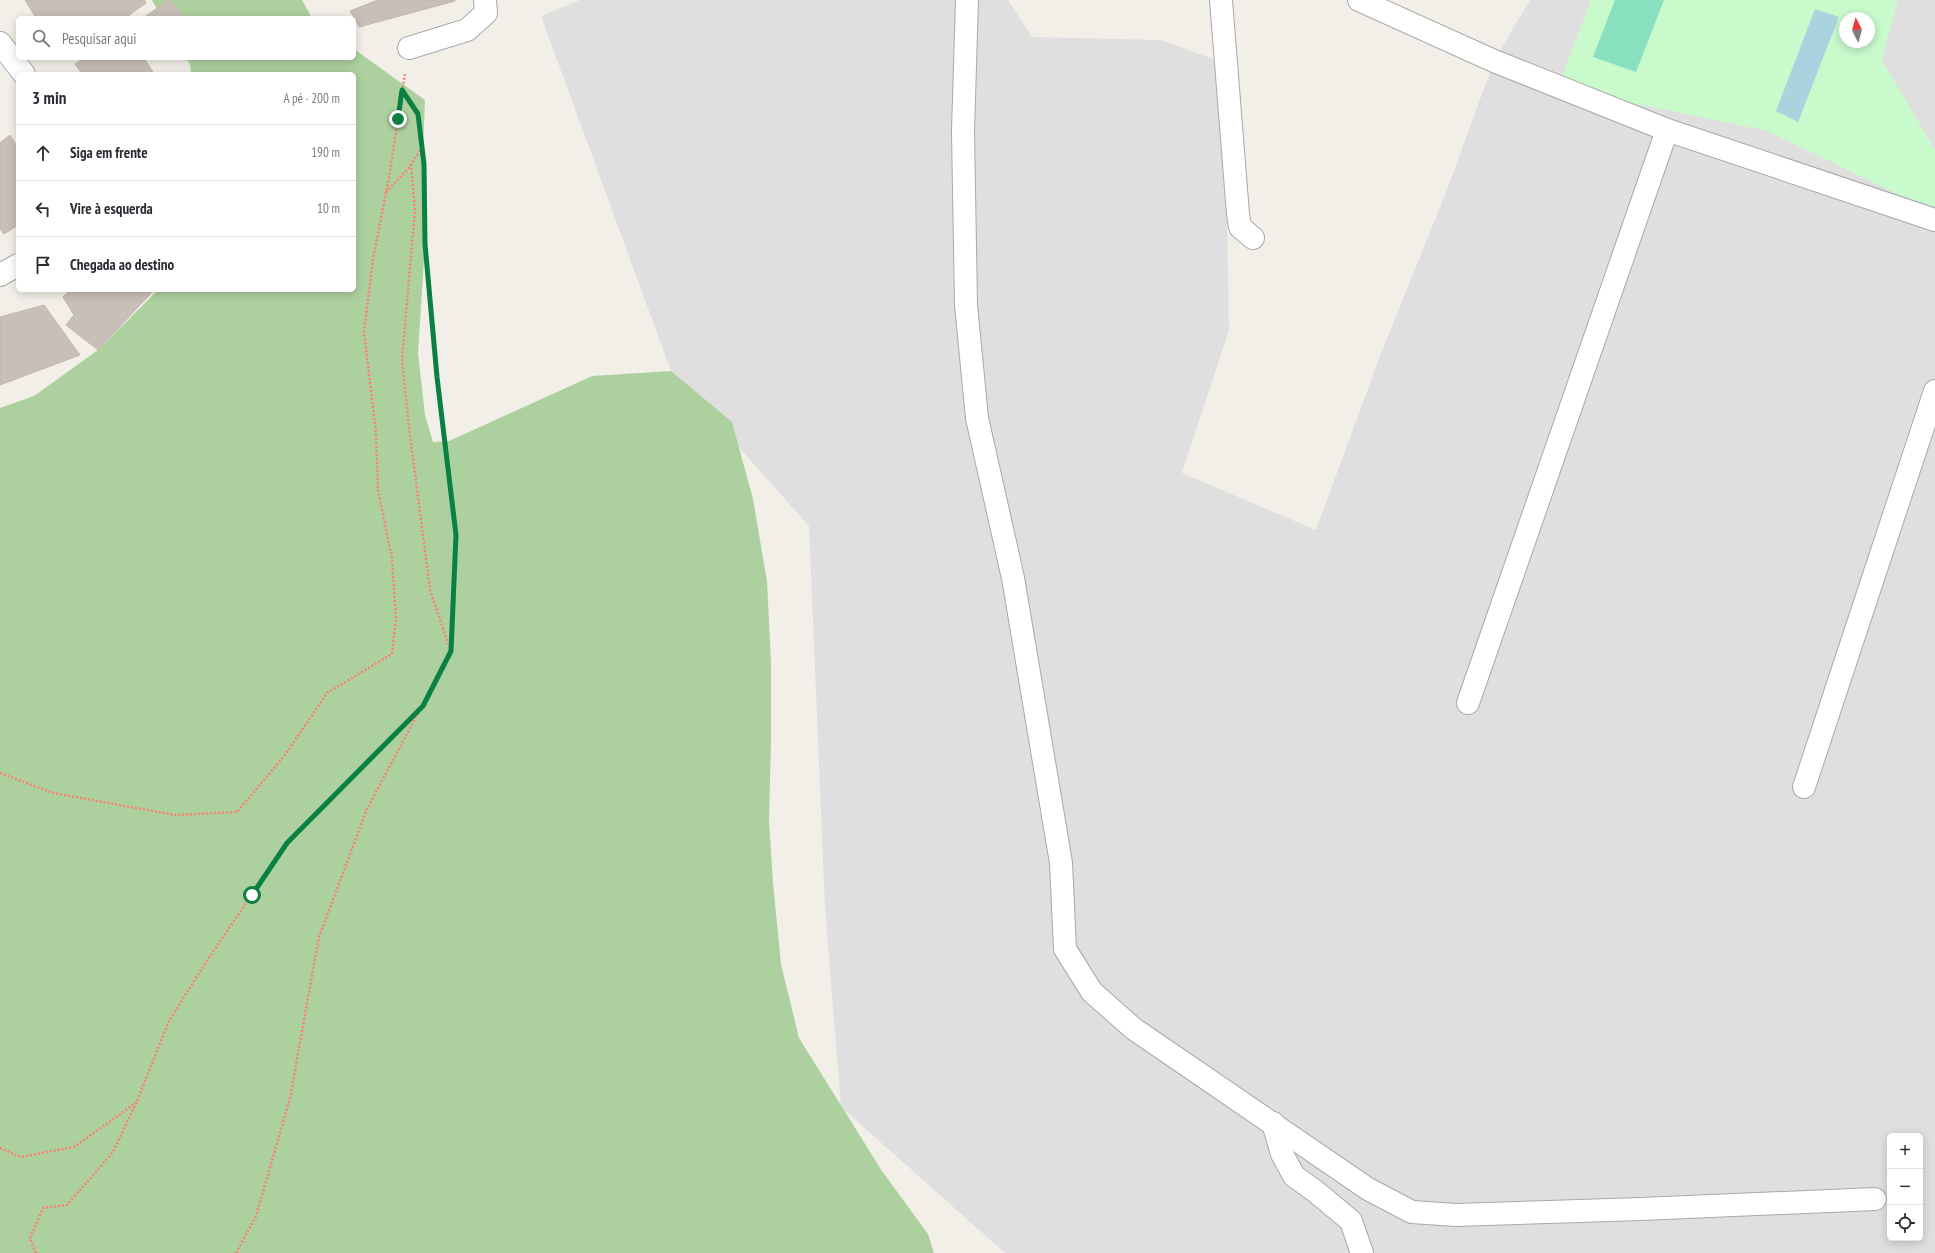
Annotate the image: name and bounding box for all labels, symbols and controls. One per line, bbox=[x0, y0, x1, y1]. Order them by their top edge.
north arrow bbox=[1839, 12, 1875, 48]
search box bbox=[16, 16, 356, 60]
icon: search bbox=[30, 27, 52, 49]
text: Pesquisar aqui bbox=[62, 29, 136, 48]
text: 3 min bbox=[32, 87, 66, 109]
text: A pé · 200 m bbox=[283, 90, 340, 107]
route end bbox=[389, 110, 407, 128]
icon: ahead bbox=[32, 142, 54, 164]
text: Siga em frente bbox=[70, 143, 148, 162]
text: 190 m bbox=[311, 144, 340, 161]
icon: left bbox=[32, 198, 54, 220]
text: Vire à esquerda bbox=[70, 199, 153, 218]
text: 10 m bbox=[317, 200, 340, 217]
icon: arrive bbox=[32, 254, 54, 276]
text: Chegada ao destino bbox=[70, 255, 174, 274]
route start bbox=[243, 886, 261, 904]
map controls bbox=[1887, 1133, 1923, 1241]
button: + bbox=[1887, 1133, 1923, 1169]
button: − bbox=[1887, 1169, 1923, 1205]
button: locate bbox=[1887, 1205, 1923, 1241]

